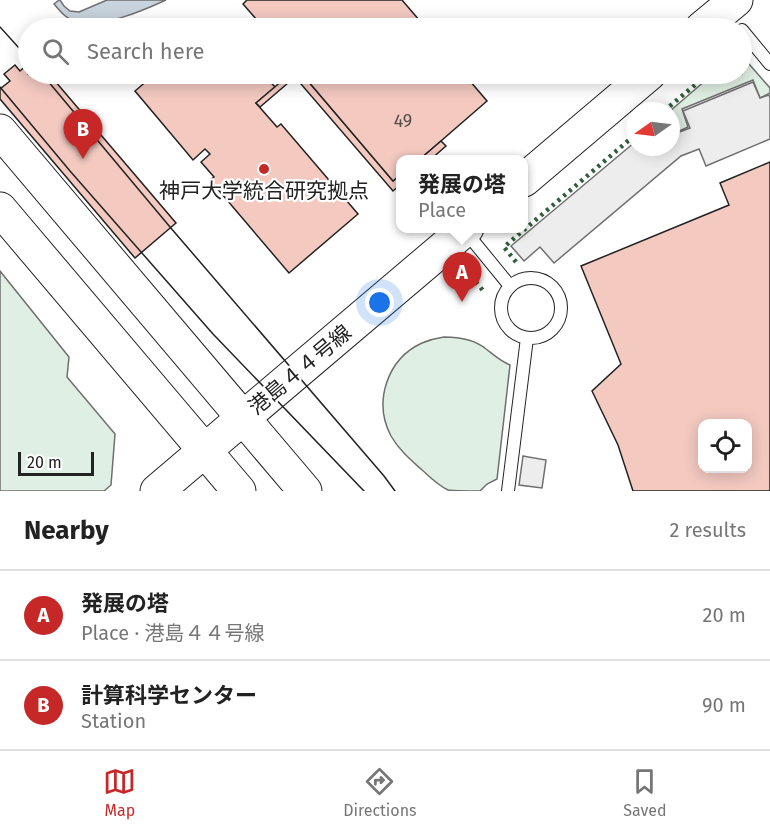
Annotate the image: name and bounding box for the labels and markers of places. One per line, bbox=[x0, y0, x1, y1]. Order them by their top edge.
pin: B bbox=[64, 110, 103, 159]
marker: 神戸大学統合研究拠点 bbox=[257, 162, 271, 176]
place label: 神戸大学統合研究拠点 bbox=[159, 178, 369, 204]
pin: A bbox=[442, 252, 482, 302]

